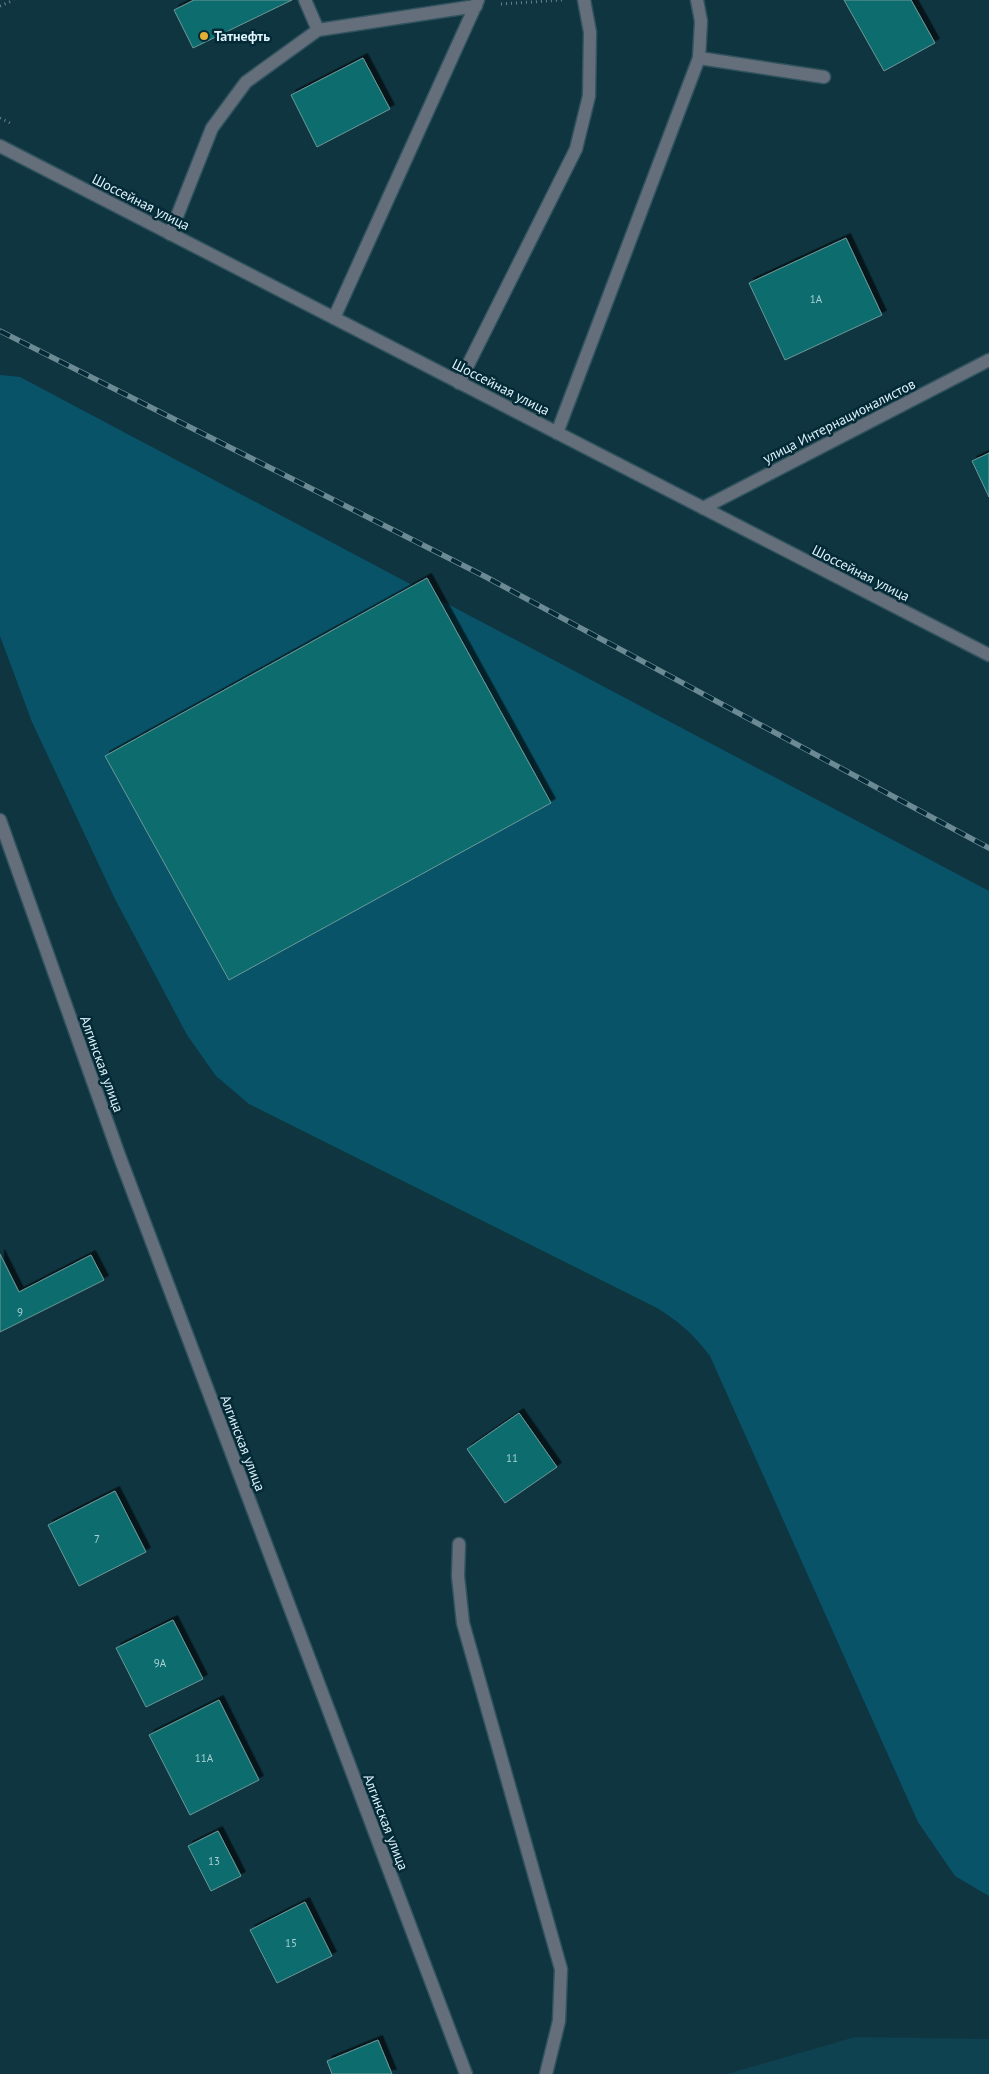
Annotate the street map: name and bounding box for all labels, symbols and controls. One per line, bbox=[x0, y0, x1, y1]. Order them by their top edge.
place label: Татнефть bbox=[214, 27, 270, 45]
marker: Татнефть bbox=[198, 30, 210, 42]
street label: Шоссейная улица bbox=[89, 170, 193, 234]
house number: 1А bbox=[810, 292, 823, 306]
street label: Шоссейная улица bbox=[449, 355, 553, 419]
street label: улица Интернационалистов bbox=[760, 375, 918, 467]
street label: Шоссейная улица bbox=[809, 541, 913, 605]
street label: Алгинская улица bbox=[76, 1013, 128, 1115]
house number: 9 bbox=[17, 1305, 23, 1319]
street label: Алгинская улица bbox=[216, 1392, 270, 1494]
house number: 11 bbox=[506, 1451, 518, 1465]
house number: 7 bbox=[94, 1532, 100, 1546]
house number: 9А bbox=[154, 1656, 167, 1670]
house number: 11А bbox=[195, 1751, 214, 1765]
street label: Алгинская улица bbox=[359, 1771, 413, 1873]
house number: 13 bbox=[208, 1854, 220, 1868]
house number: 15 bbox=[285, 1936, 297, 1950]

